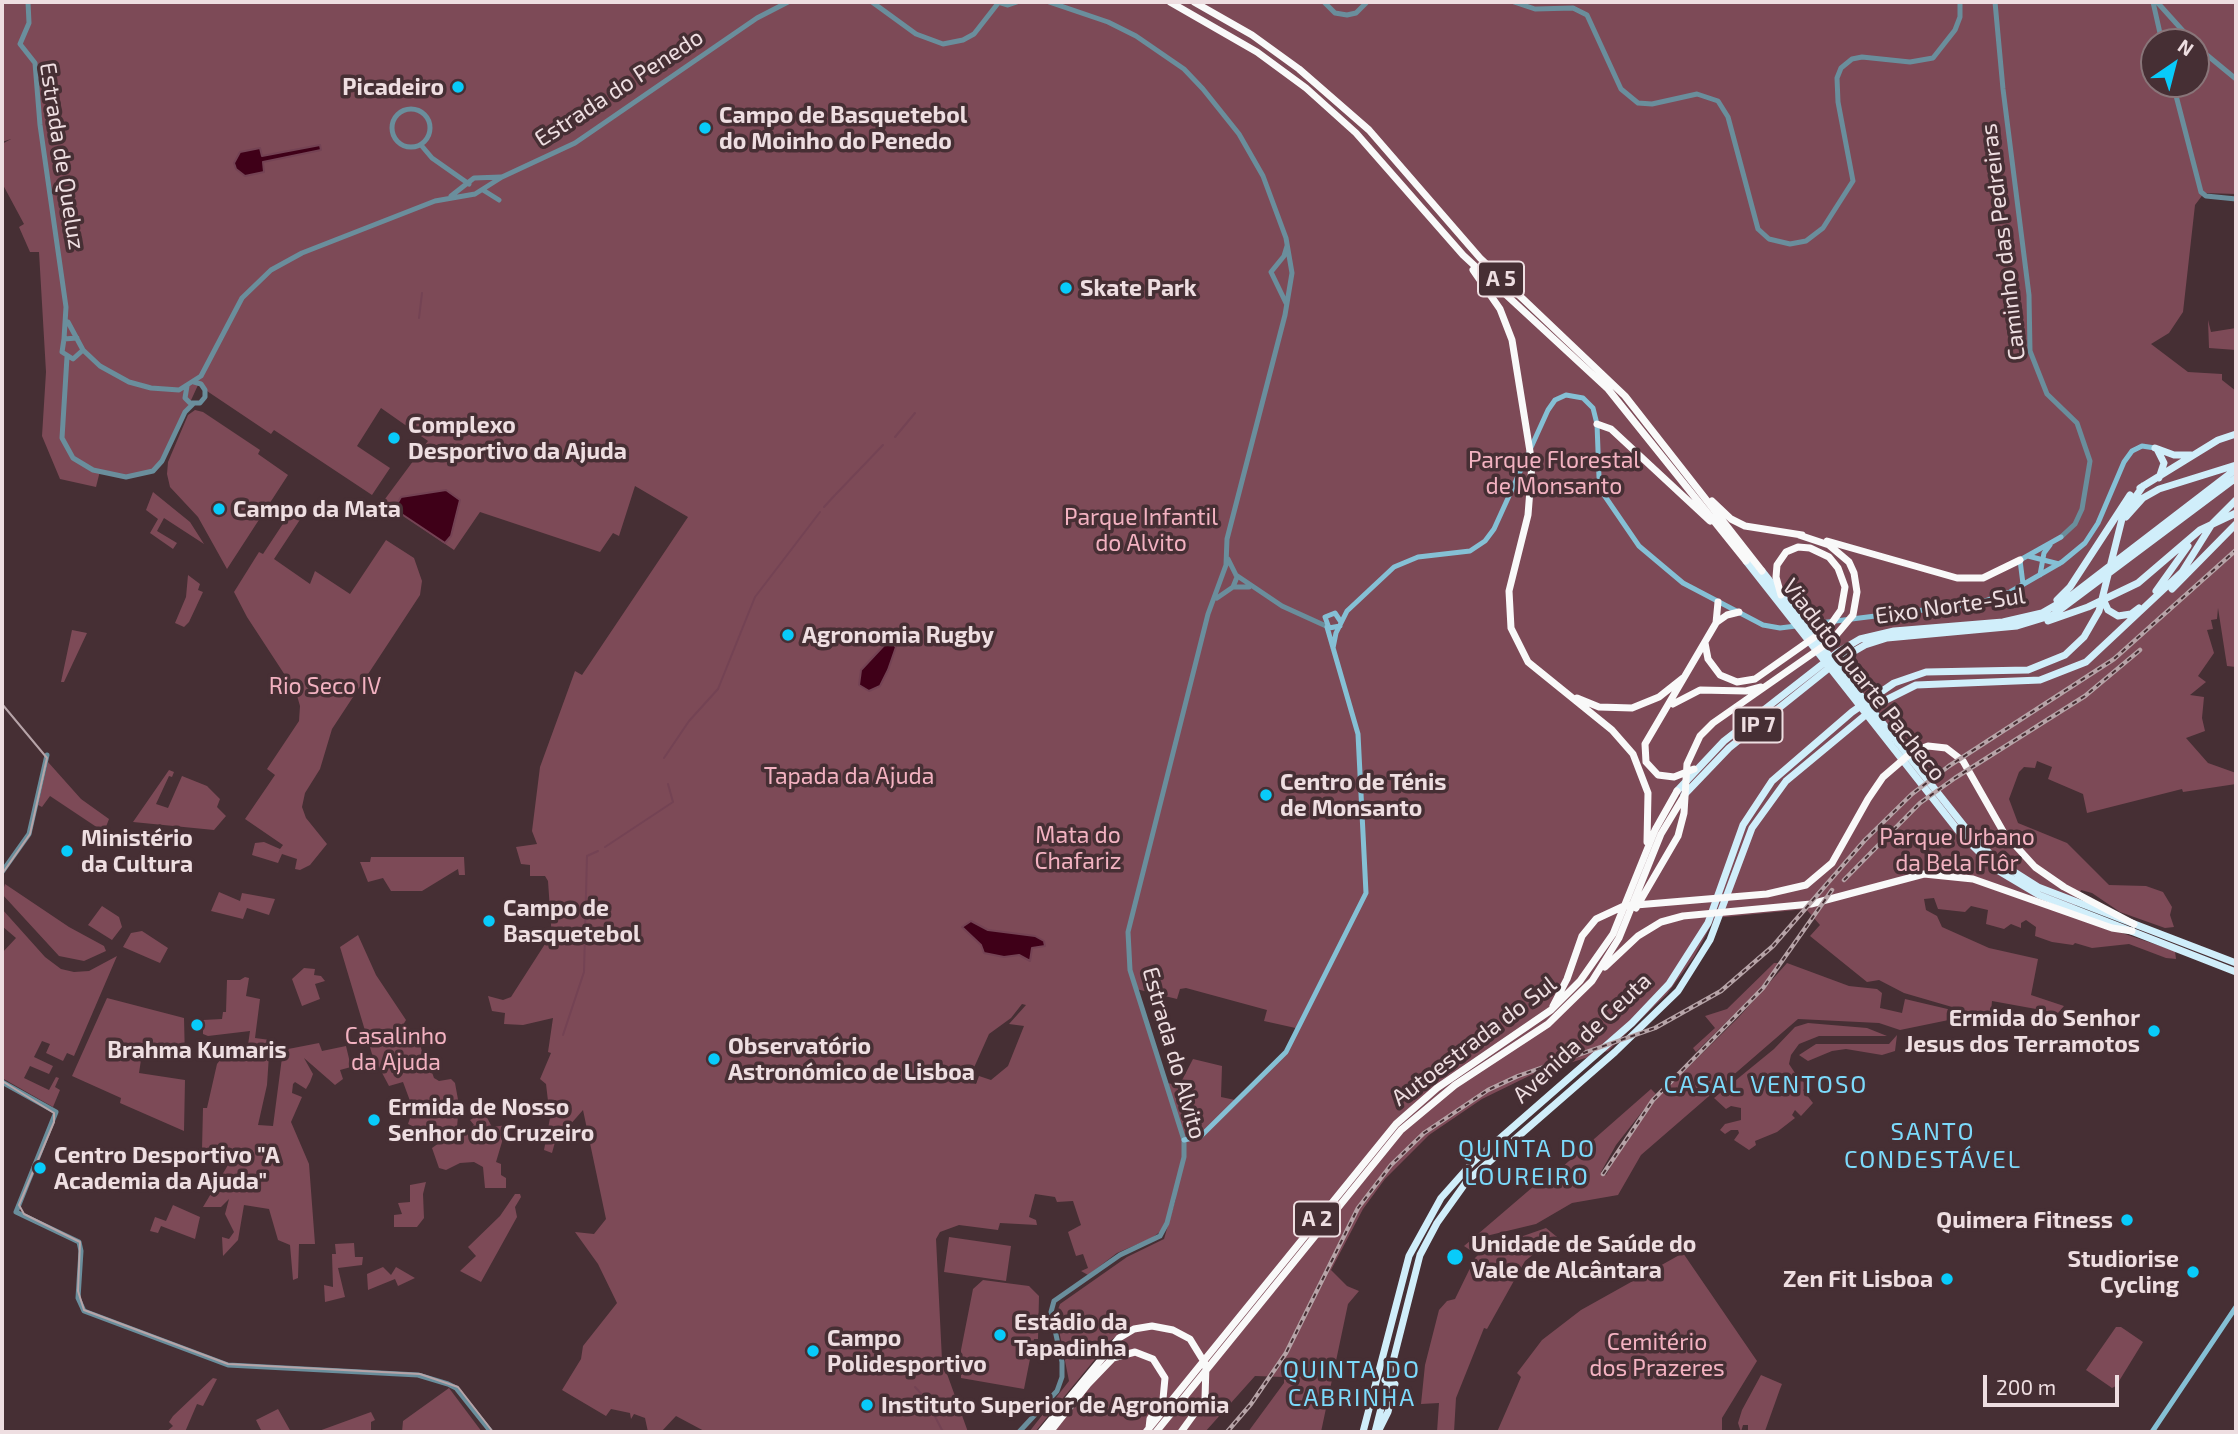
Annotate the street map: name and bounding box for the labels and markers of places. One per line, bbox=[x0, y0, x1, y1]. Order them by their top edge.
place label: Picadeiro bbox=[342, 73, 444, 101]
marker: Picadeiro bbox=[450, 79, 466, 95]
place label: Campo de Basquetebol do Moinho do Penedo bbox=[719, 101, 967, 155]
marker: Campo de Basquetebol do Moinho do Penedo bbox=[697, 120, 713, 136]
place label: Skate Park bbox=[1080, 274, 1197, 302]
marker: Skate Park bbox=[1058, 280, 1074, 296]
place label: Complexo Desportivo da Ajuda bbox=[408, 411, 627, 465]
marker: Complexo Desportivo da Ajuda bbox=[386, 430, 402, 446]
place label: Campo da Mata bbox=[233, 495, 401, 523]
marker: Campo da Mata bbox=[211, 501, 227, 517]
place label: Agronomia Rugby bbox=[802, 621, 994, 649]
marker: Agronomia Rugby bbox=[780, 627, 796, 643]
place label: Centro de Ténis de Monsanto bbox=[1280, 768, 1446, 822]
marker: Centro de Ténis de Monsanto bbox=[1258, 787, 1274, 803]
place label: Ministério da Cultura bbox=[81, 824, 193, 878]
marker: Ministério da Cultura bbox=[59, 843, 75, 859]
place label: Campo de Basquetebol bbox=[503, 894, 640, 948]
marker: Campo de Basquetebol bbox=[481, 913, 497, 929]
place label: Ermida do Senhor Jesus dos Terramotos bbox=[1905, 1004, 2140, 1058]
marker: Brahma Kumaris bbox=[189, 1017, 205, 1033]
marker: Ermida do Senhor Jesus dos Terramotos bbox=[2146, 1023, 2162, 1039]
place label: Observatório Astronómico de Lisboa bbox=[728, 1032, 975, 1086]
place label: Brahma Kumaris bbox=[107, 1036, 287, 1064]
marker: Observatório Astronómico de Lisboa bbox=[706, 1051, 722, 1067]
place label: Ermida de Nosso Senhor do Cruzeiro bbox=[388, 1093, 594, 1147]
marker: Ermida de Nosso Senhor do Cruzeiro bbox=[366, 1112, 382, 1128]
place label: Centro Desportivo "A Academia da Ajuda" bbox=[54, 1141, 280, 1195]
marker: Centro Desportivo "A Academia da Ajuda" bbox=[32, 1160, 48, 1176]
place label: Quimera Fitness bbox=[1936, 1206, 2113, 1234]
marker: Quimera Fitness bbox=[2119, 1212, 2135, 1228]
place label: Unidade de Saúde do Vale de Alcântara bbox=[1471, 1230, 1696, 1284]
place label: Studiorise Cycling bbox=[2068, 1245, 2179, 1299]
marker: Unidade de Saúde do Vale de Alcântara bbox=[1445, 1247, 1465, 1267]
marker: Studiorise Cycling bbox=[2185, 1264, 2201, 1280]
place label: Zen Fit Lisboa bbox=[1783, 1265, 1933, 1293]
marker: Zen Fit Lisboa bbox=[1939, 1271, 1955, 1287]
place label: Estádio da Tapadinha bbox=[1014, 1308, 1128, 1362]
place label: Campo Polidesportivo bbox=[827, 1324, 987, 1378]
marker: Estádio da Tapadinha bbox=[992, 1327, 1008, 1343]
marker: Campo Polidesportivo bbox=[805, 1343, 821, 1359]
place label: Instituto Superior de Agronomia bbox=[881, 1391, 1229, 1419]
marker: Instituto Superior de Agronomia bbox=[859, 1397, 875, 1413]

